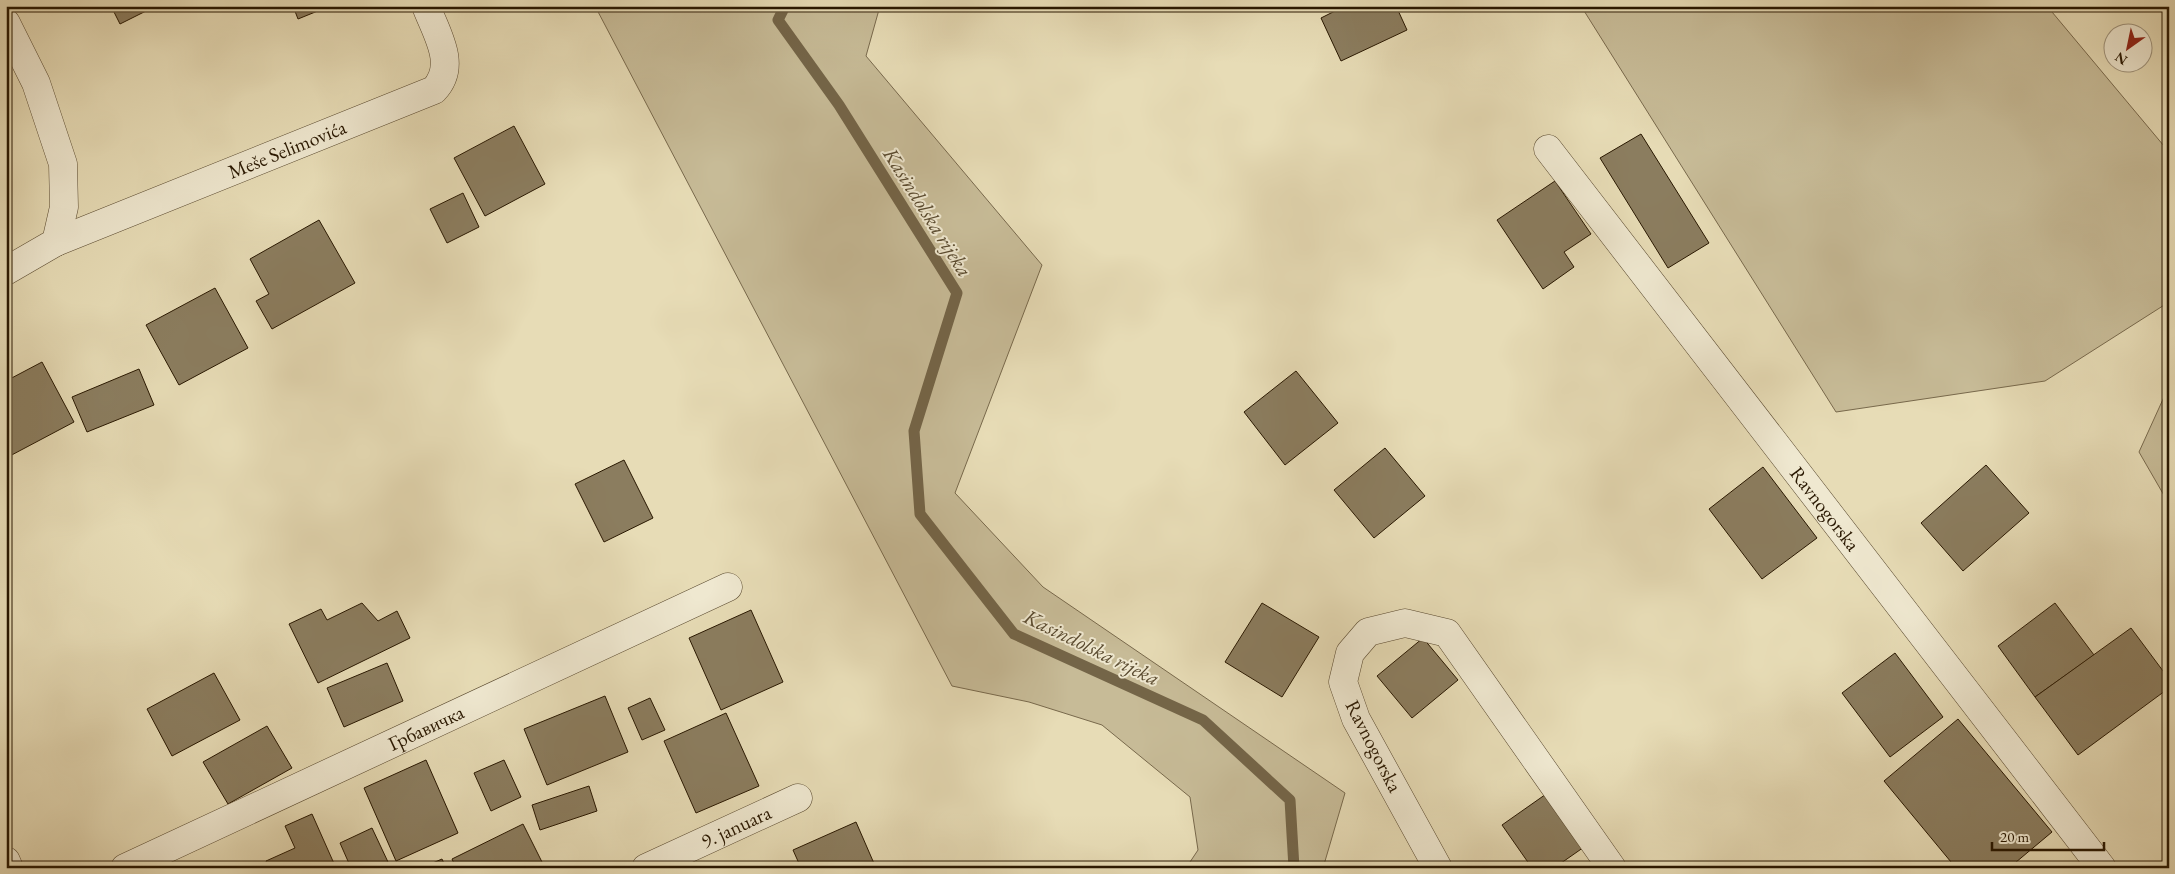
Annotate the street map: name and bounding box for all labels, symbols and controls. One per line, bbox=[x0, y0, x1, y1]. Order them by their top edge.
north arrow bbox=[2102, 22, 2152, 72]
text: N bbox=[2111, 48, 2131, 70]
street label: Meše Selimovića bbox=[224, 114, 350, 185]
water label: Kasindolska rijeka bbox=[877, 142, 978, 282]
street label: Ravnogorska bbox=[1784, 461, 1866, 556]
water label: Kasindolska rijeka bbox=[1019, 602, 1164, 691]
street label: Ravnogorska bbox=[1340, 695, 1408, 797]
street label: Грбавичка bbox=[384, 699, 468, 757]
street label: 9. januara bbox=[697, 799, 775, 854]
scale bar bbox=[1992, 819, 2105, 851]
text: 20 m bbox=[2000, 827, 2029, 846]

